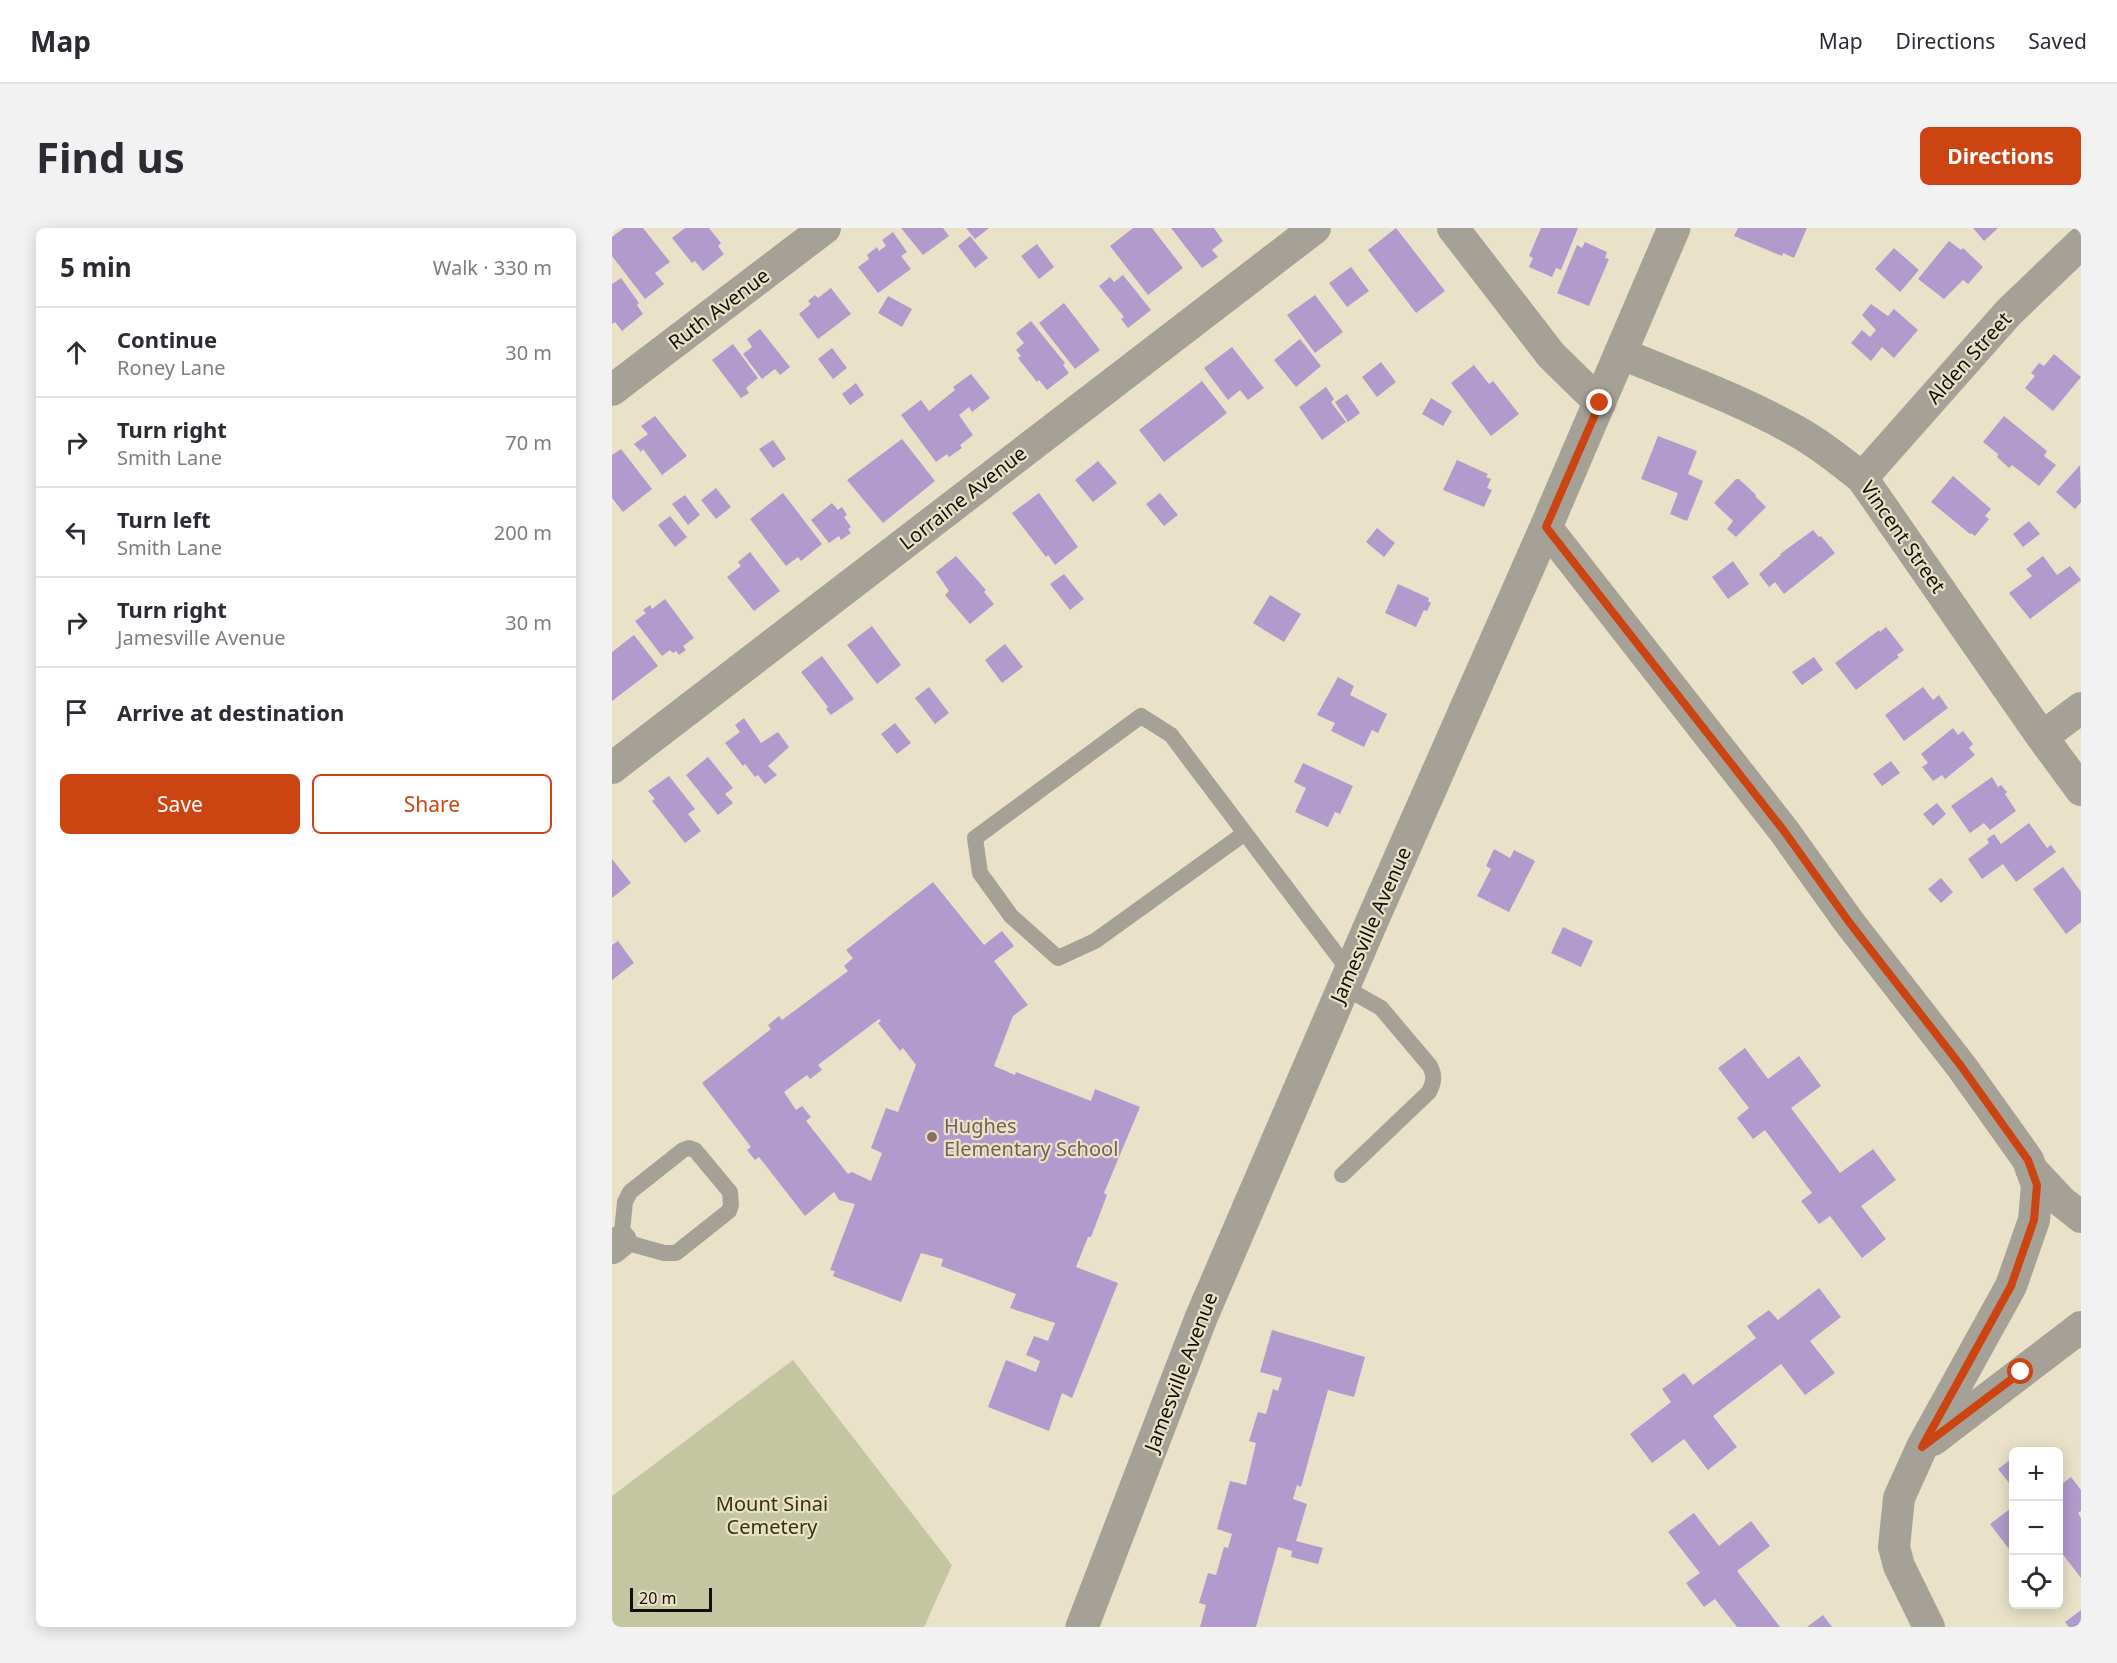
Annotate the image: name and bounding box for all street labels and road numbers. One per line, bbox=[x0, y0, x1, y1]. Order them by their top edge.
street label: Ruth Avenue bbox=[663, 262, 775, 355]
street label: Alden Street bbox=[1920, 306, 2017, 409]
street label: Lorraine Avenue bbox=[894, 440, 1032, 556]
street label: Vincent Street bbox=[1855, 475, 1952, 598]
street label: Jamesville Avenue bbox=[1323, 842, 1417, 1009]
street label: Jamesville Avenue bbox=[1137, 1288, 1223, 1457]

